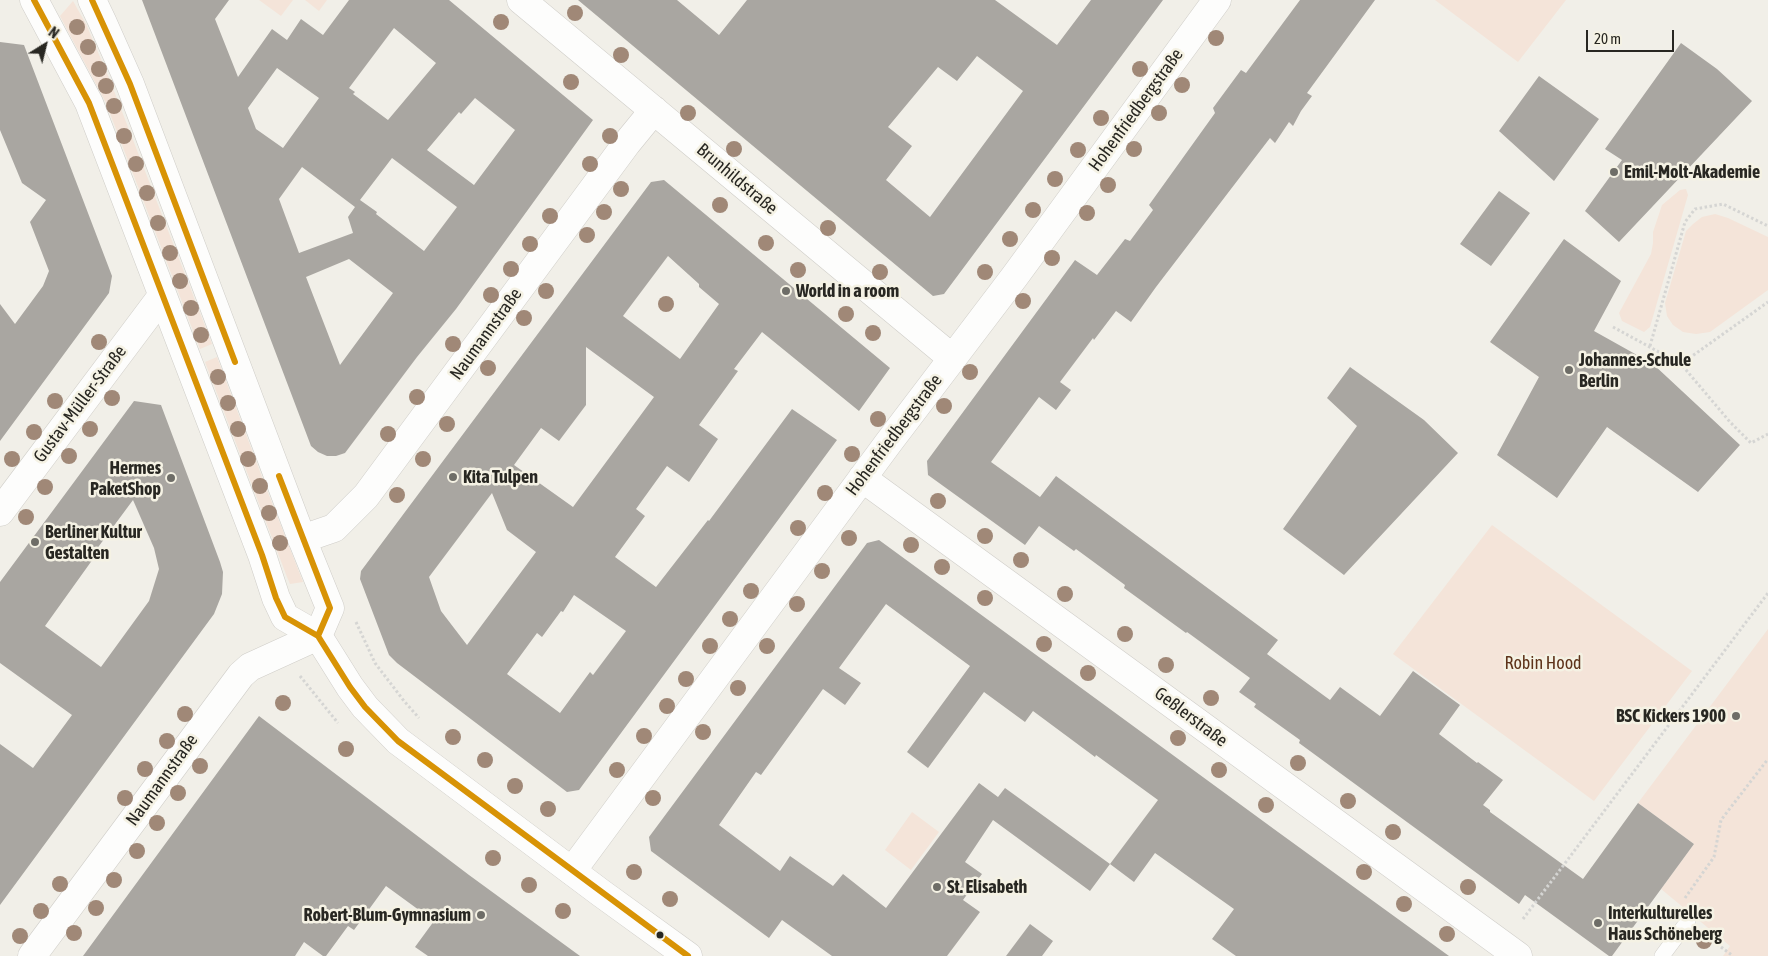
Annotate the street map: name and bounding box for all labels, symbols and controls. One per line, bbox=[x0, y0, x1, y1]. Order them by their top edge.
north arrow bbox=[20, 20, 70, 70]
scale bar bbox=[1588, 20, 1676, 52]
text: N bbox=[46, 24, 62, 42]
text: 20 m bbox=[1594, 30, 1621, 47]
street label: Hohenfriedbergstraße bbox=[1084, 44, 1188, 176]
street label: Brunhildstraße bbox=[692, 139, 782, 219]
place label: Emil-Molt-Akademie bbox=[1624, 161, 1760, 183]
marker: Emil-Molt-Akademie bbox=[1608, 166, 1620, 178]
place label: World in a room bbox=[796, 280, 899, 302]
street label: Naumannstraße bbox=[446, 284, 526, 384]
marker: World in a room bbox=[780, 285, 792, 297]
street label: Gustav-Müller-Straße bbox=[29, 341, 131, 467]
place label: Johannes-Schule Berlin bbox=[1579, 349, 1691, 392]
marker: Johannes-Schule Berlin bbox=[1563, 364, 1575, 376]
street label: Hohenfriedbergstraße bbox=[841, 370, 947, 500]
place label: Hermes PaketShop bbox=[90, 457, 161, 499]
place label: Kita Tulpen bbox=[463, 466, 538, 488]
marker: Kita Tulpen bbox=[447, 471, 459, 483]
marker: Hermes PaketShop bbox=[165, 472, 177, 484]
place label: Berliner Kultur Gestalten bbox=[45, 521, 142, 564]
marker: Berliner Kultur Gestalten bbox=[29, 536, 41, 548]
park label: Robin Hood bbox=[1504, 652, 1582, 674]
street label: Geßlerstraße bbox=[1150, 683, 1232, 751]
place label: BSC Kickers 1900 bbox=[1616, 705, 1726, 727]
marker: BSC Kickers 1900 bbox=[1730, 710, 1742, 722]
street label: Naumannstraße bbox=[122, 730, 202, 830]
place label: St. Elisabeth bbox=[947, 876, 1027, 898]
marker: St. Elisabeth bbox=[931, 881, 943, 893]
place label: Interkulturelles Haus Schöneberg bbox=[1608, 902, 1722, 944]
place label: Robert-Blum-Gymnasium bbox=[303, 904, 471, 926]
marker: Robert-Blum-Gymnasium bbox=[475, 909, 487, 921]
marker: Interkulturelles Haus Schöneberg bbox=[1592, 917, 1604, 929]
unlabelled marker bbox=[655, 930, 665, 940]

